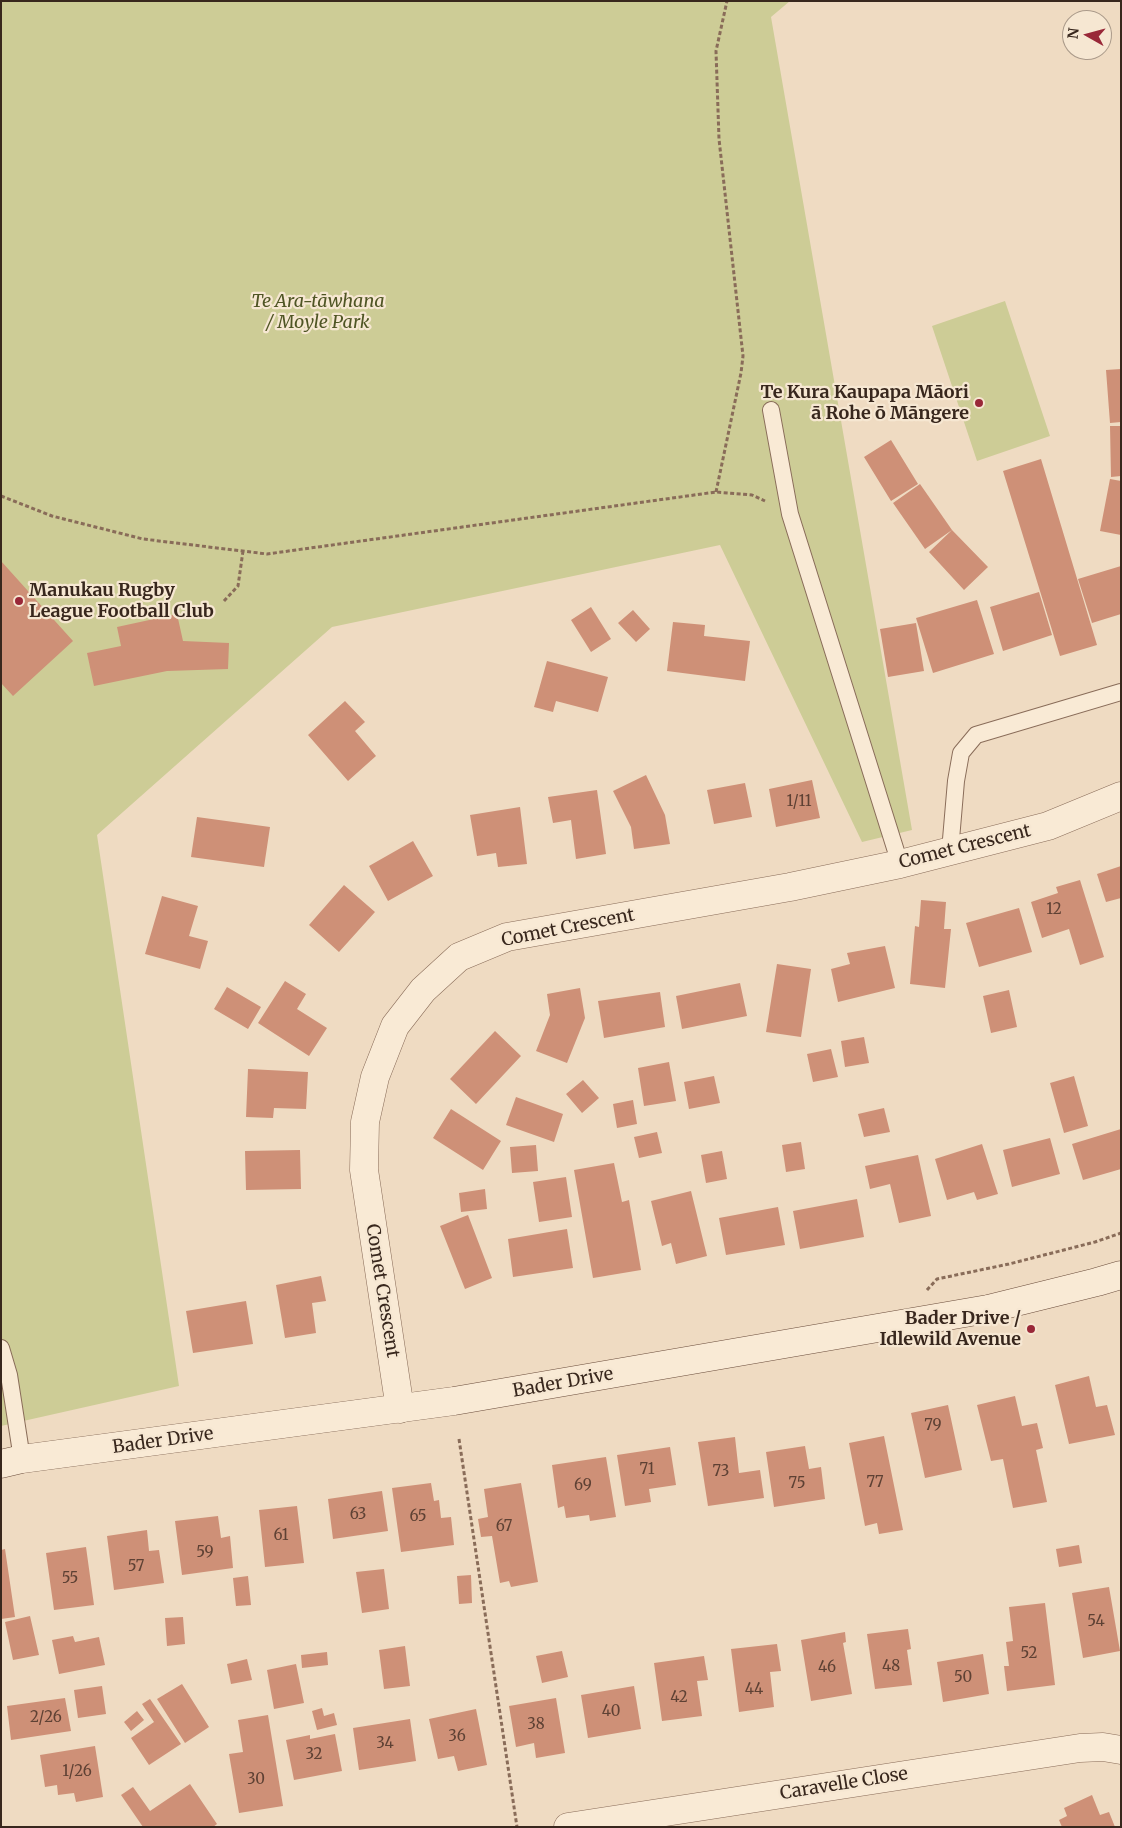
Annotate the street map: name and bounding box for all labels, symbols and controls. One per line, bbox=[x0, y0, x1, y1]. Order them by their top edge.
north arrow bbox=[1062, 10, 1112, 60]
text: N bbox=[1063, 27, 1083, 40]
park label: Te Ara-tāwhana / Moyle Park bbox=[251, 291, 385, 334]
place label: Te Kura Kaupapa Māori ā Rohe ō Māngere bbox=[760, 382, 969, 424]
marker: Te Kura Kaupapa Māori ā Rohe ō Māngere bbox=[973, 397, 985, 409]
place label: Manukau Rugby League Football Club bbox=[29, 580, 214, 622]
marker: Manukau Rugby League Football Club bbox=[13, 595, 25, 607]
house number: 1/11 bbox=[786, 793, 812, 811]
street label: Comet Crescent bbox=[897, 820, 1033, 874]
house number: 12 bbox=[1046, 901, 1062, 919]
street label: Comet Crescent bbox=[500, 905, 636, 951]
street label: Comet Crescent bbox=[361, 1223, 403, 1359]
place label: Bader Drive / Idlewild Avenue bbox=[880, 1308, 1021, 1350]
marker: Bader Drive / Idlewild Avenue bbox=[1025, 1323, 1037, 1335]
street label: Bader Drive bbox=[511, 1364, 615, 1402]
house number: 79 bbox=[924, 1417, 942, 1435]
street label: Bader Drive bbox=[111, 1423, 215, 1459]
house number: 71 bbox=[639, 1461, 655, 1479]
house number: 73 bbox=[713, 1463, 729, 1481]
house number: 77 bbox=[866, 1474, 884, 1492]
house number: 75 bbox=[789, 1475, 805, 1493]
house number: 69 bbox=[574, 1477, 592, 1495]
house number: 63 bbox=[350, 1506, 366, 1524]
house number: 65 bbox=[409, 1508, 427, 1526]
house number: 67 bbox=[496, 1518, 512, 1536]
house number: 61 bbox=[274, 1527, 288, 1545]
house number: 59 bbox=[196, 1544, 214, 1562]
house number: 57 bbox=[128, 1558, 144, 1576]
house number: 55 bbox=[62, 1570, 78, 1588]
house number: 54 bbox=[1087, 1613, 1105, 1631]
house number: 52 bbox=[1020, 1645, 1038, 1663]
house number: 48 bbox=[882, 1658, 900, 1676]
house number: 46 bbox=[818, 1659, 836, 1677]
house number: 50 bbox=[954, 1669, 972, 1687]
house number: 44 bbox=[745, 1681, 763, 1699]
house number: 42 bbox=[670, 1689, 688, 1707]
house number: 40 bbox=[602, 1703, 620, 1721]
house number: 2/26 bbox=[30, 1709, 62, 1727]
house number: 38 bbox=[527, 1716, 545, 1734]
house number: 36 bbox=[448, 1728, 466, 1746]
house number: 34 bbox=[376, 1735, 394, 1753]
house number: 32 bbox=[305, 1746, 323, 1764]
house number: 1/26 bbox=[62, 1763, 92, 1781]
street label: Caravelle Close bbox=[779, 1763, 909, 1805]
house number: 30 bbox=[247, 1771, 265, 1789]

